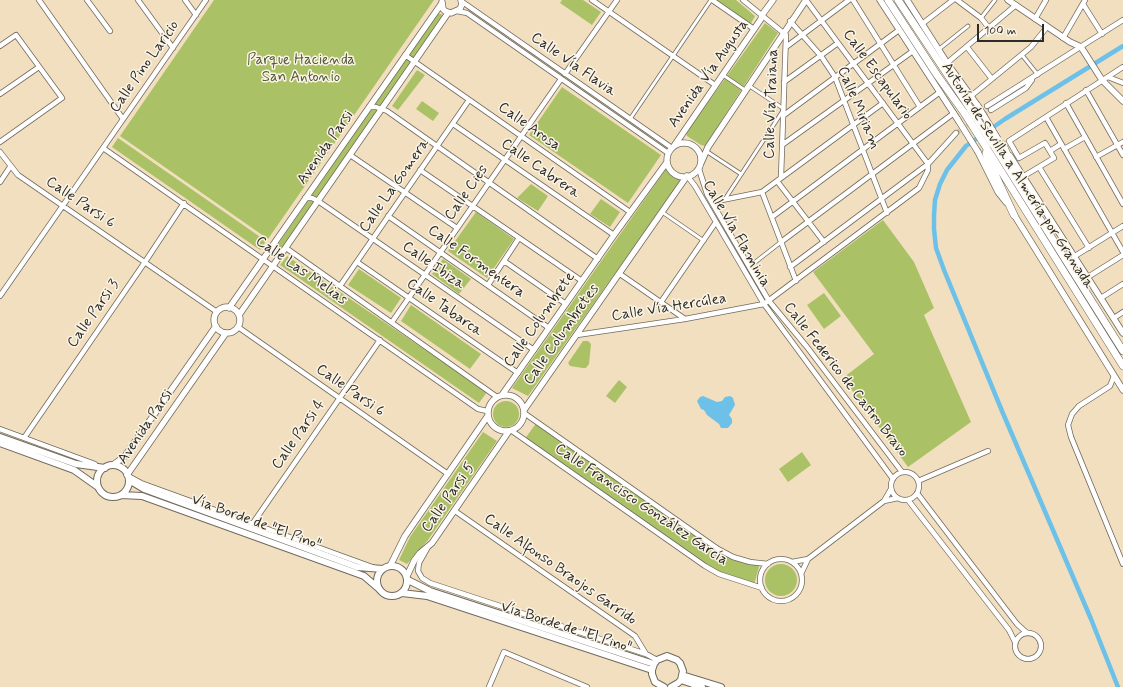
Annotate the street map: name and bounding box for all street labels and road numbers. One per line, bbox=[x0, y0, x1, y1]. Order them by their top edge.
street label: Calle Pino Laricio bbox=[106, 17, 184, 117]
street label: Avenida Vía Augusta bbox=[665, 17, 753, 131]
street label: Calle Escapulario bbox=[838, 26, 916, 124]
street label: Calle Vía Flavia bbox=[527, 29, 619, 101]
street label: Calle Vía Traiana bbox=[761, 49, 783, 159]
street label: Autovía de Sevilla a Almería por Granada bbox=[937, 59, 1097, 293]
street label: Calle Miriam bbox=[833, 64, 883, 152]
street label: Calle Arosa bbox=[494, 99, 564, 155]
street label: Avenida Parsi bbox=[294, 108, 358, 188]
street label: Calle Cabrera bbox=[497, 135, 583, 203]
street label: Calle La Gomera bbox=[356, 136, 434, 236]
street label: Calle Cies bbox=[441, 162, 493, 224]
street label: Calle Parsi 6 bbox=[42, 173, 118, 233]
street label: Calle Vía Flaminia bbox=[698, 177, 774, 291]
street label: Calle Formentera bbox=[424, 222, 528, 302]
street label: Calle Las Melias bbox=[252, 233, 350, 309]
street label: Calle Ibiza bbox=[398, 238, 468, 294]
street label: Calle Columbrete bbox=[500, 269, 580, 371]
street label: Calle Tabarca bbox=[403, 275, 485, 341]
street label: Calle Parsi 3 bbox=[64, 277, 124, 351]
street label: Calle Columbretes bbox=[521, 281, 603, 389]
street label: Calle Vía Hercúlea bbox=[610, 290, 728, 326]
street label: Calle Federico de Castro Bravo bbox=[779, 299, 911, 461]
street label: Calle Parsi 6 bbox=[312, 361, 388, 421]
street label: Avenida Parsi bbox=[114, 386, 178, 468]
street label: Calle Parsi 4 bbox=[268, 397, 330, 473]
street label: Calle Francisco González García bbox=[551, 440, 731, 570]
street label: Calle Parsi 5 bbox=[418, 460, 480, 536]
street label: Vía Borde de "El Pino" bbox=[189, 491, 323, 555]
street label: Calle Alfonso Braojos Garrido bbox=[480, 510, 640, 630]
street label: Vía Borde de "El Pino" bbox=[498, 598, 634, 658]

